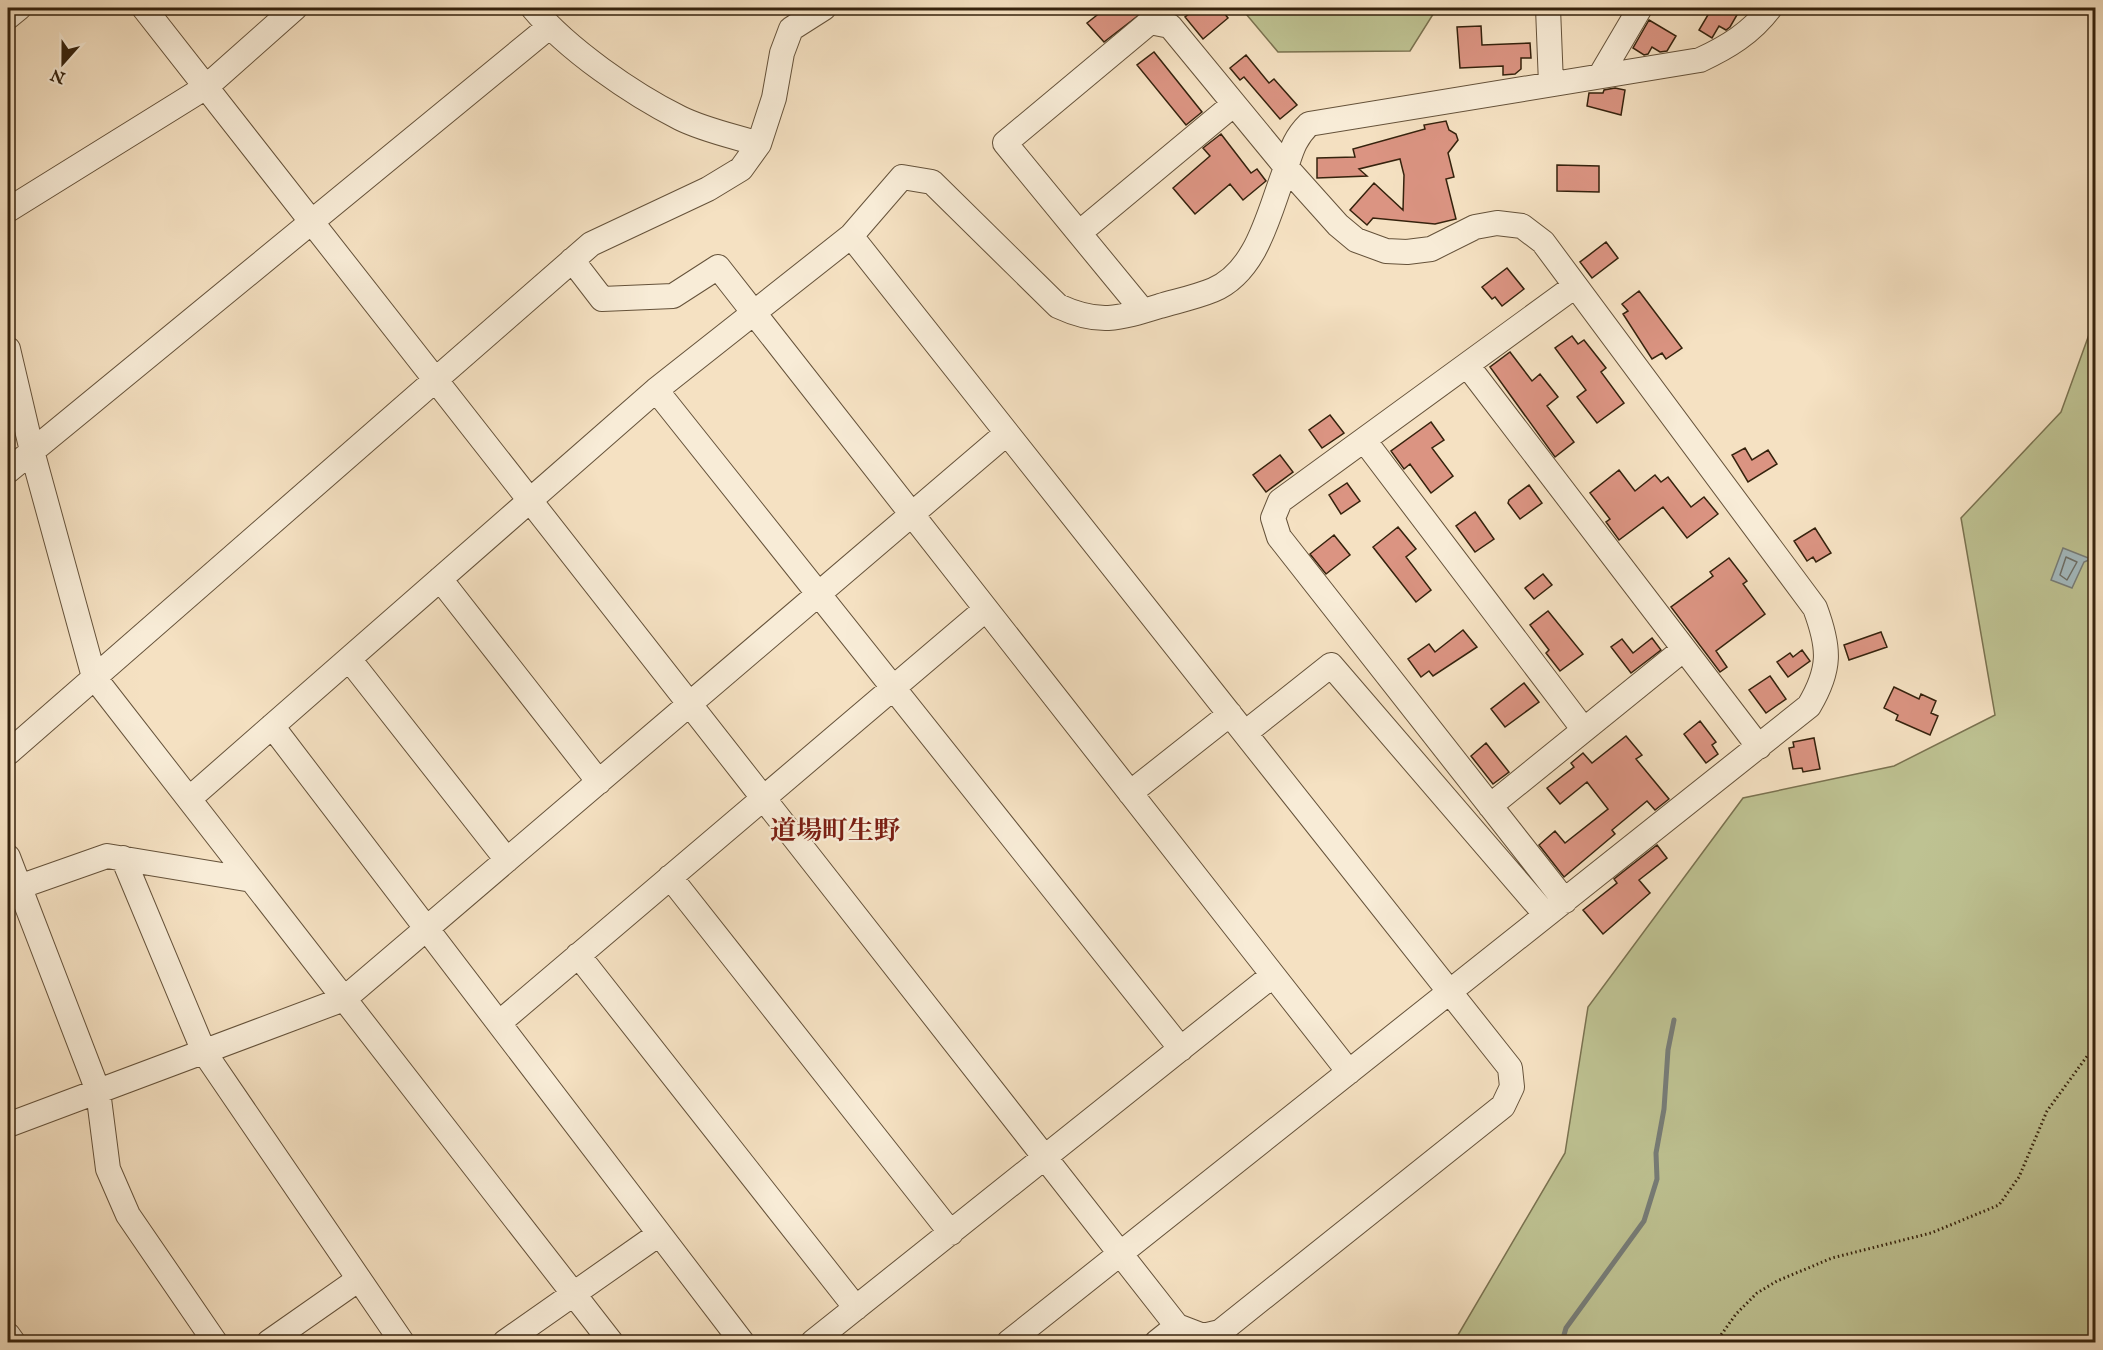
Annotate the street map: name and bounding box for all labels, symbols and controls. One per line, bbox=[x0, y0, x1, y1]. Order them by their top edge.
north arrow bbox=[33, 33, 93, 93]
text: N bbox=[48, 63, 69, 87]
district label: 道場町生野 bbox=[770, 815, 900, 848]

